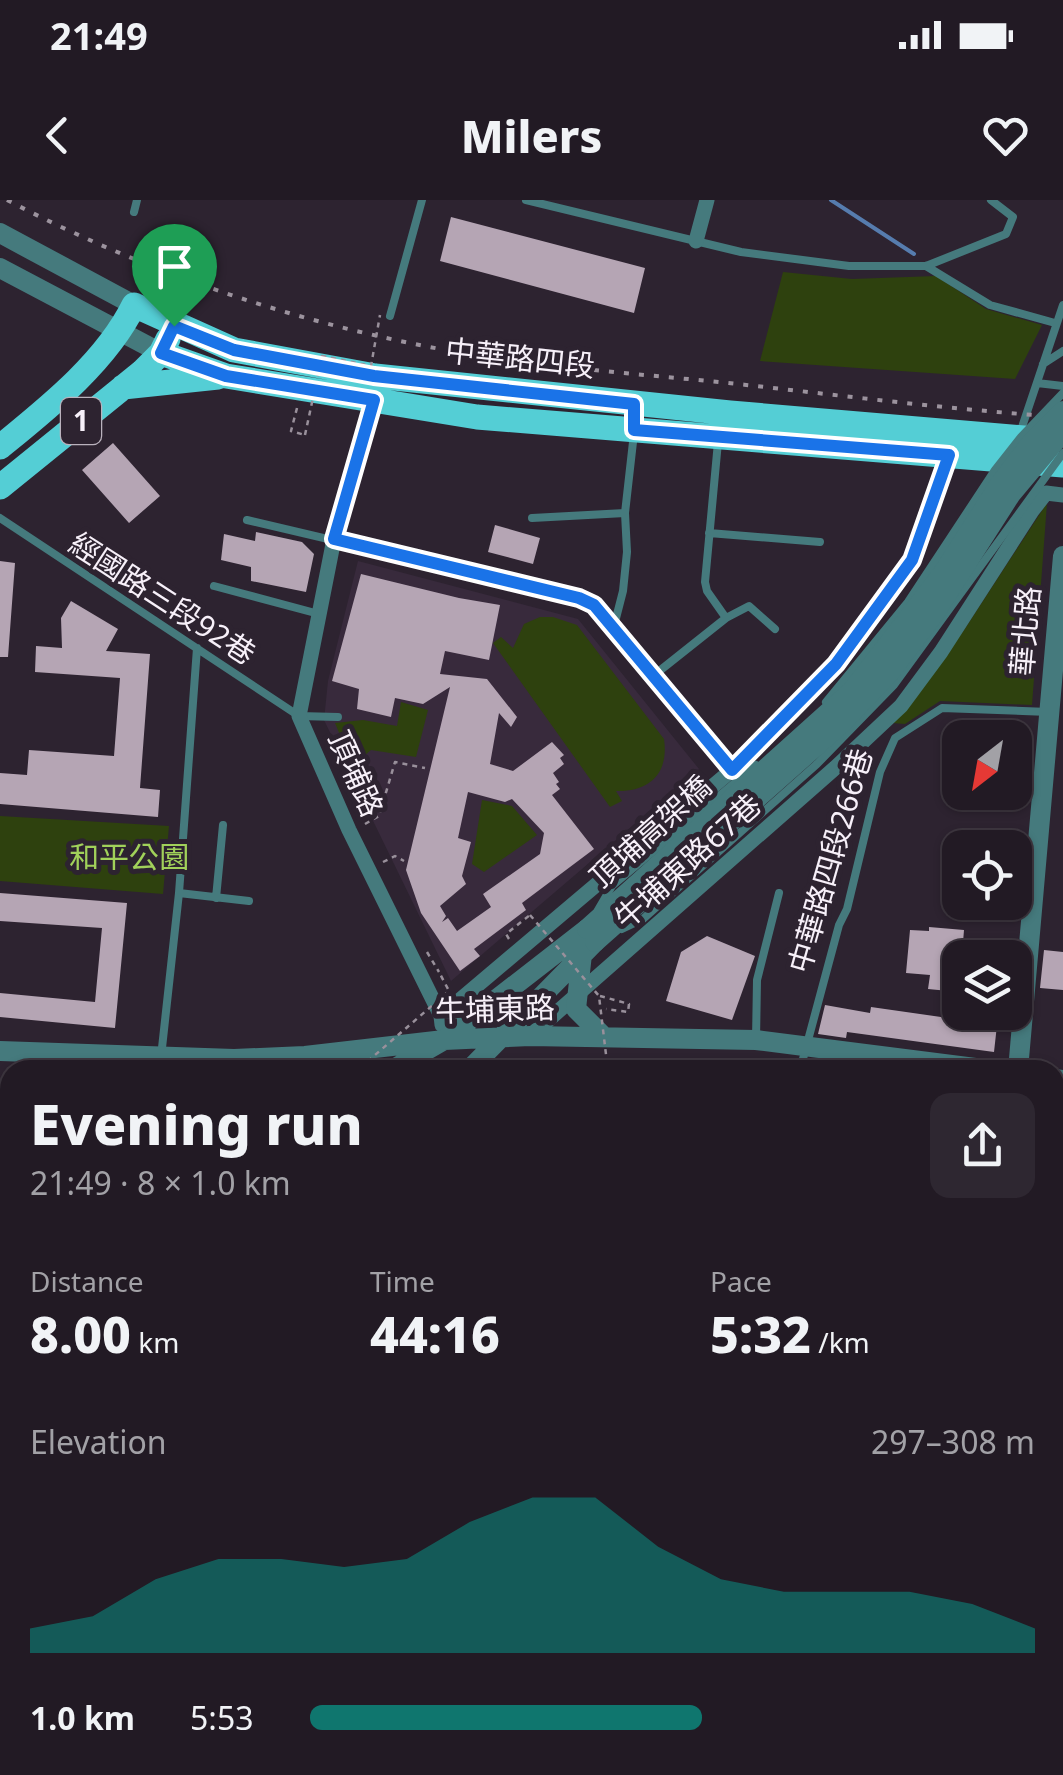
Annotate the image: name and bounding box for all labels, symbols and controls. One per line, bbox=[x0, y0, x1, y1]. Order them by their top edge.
text: 21:49 bbox=[50, 9, 148, 61]
text: Milers bbox=[461, 105, 602, 166]
icon: back bbox=[30, 108, 85, 163]
icon: heart bbox=[978, 108, 1033, 163]
pin bbox=[132, 224, 217, 327]
icon: arrive bbox=[147, 239, 202, 294]
street label: 中華路四段 bbox=[443, 329, 597, 386]
road number: 1 bbox=[61, 398, 101, 444]
street label: 經國路三段92巷 bbox=[62, 522, 264, 673]
street label: 華北路 bbox=[1000, 584, 1049, 677]
north arrow bbox=[942, 720, 1032, 810]
map controls bbox=[942, 720, 1032, 1030]
street label: 頂埔路 bbox=[319, 724, 393, 823]
street label: 中華路四段266巷 bbox=[778, 744, 881, 977]
street label: 頂埔高架橋 bbox=[581, 765, 719, 896]
street label: 牛埔東路67巷 bbox=[605, 784, 769, 938]
button: locate bbox=[942, 830, 1032, 920]
park label: 和平公園 bbox=[69, 836, 189, 877]
button: layers bbox=[942, 940, 1032, 1030]
street label: 牛埔東路 bbox=[434, 986, 556, 1031]
text: Evening run bbox=[30, 1086, 363, 1161]
button: share bbox=[930, 1093, 1035, 1198]
text: 21:49 · 8 × 1.0 km bbox=[30, 1161, 291, 1204]
text: Distance bbox=[30, 1262, 143, 1300]
text: Time bbox=[370, 1262, 435, 1300]
text: Pace bbox=[710, 1262, 772, 1300]
text: 8.00 bbox=[30, 1300, 131, 1368]
text: 44:16 bbox=[370, 1300, 500, 1368]
text: 5:32 bbox=[710, 1300, 811, 1368]
text: km bbox=[131, 1323, 179, 1361]
text: /km bbox=[811, 1323, 870, 1361]
text: Elevation bbox=[30, 1420, 167, 1463]
text: 297–308 m bbox=[871, 1420, 1035, 1463]
text: 1.0 km bbox=[30, 1696, 135, 1739]
text: 5:53 bbox=[190, 1696, 254, 1739]

